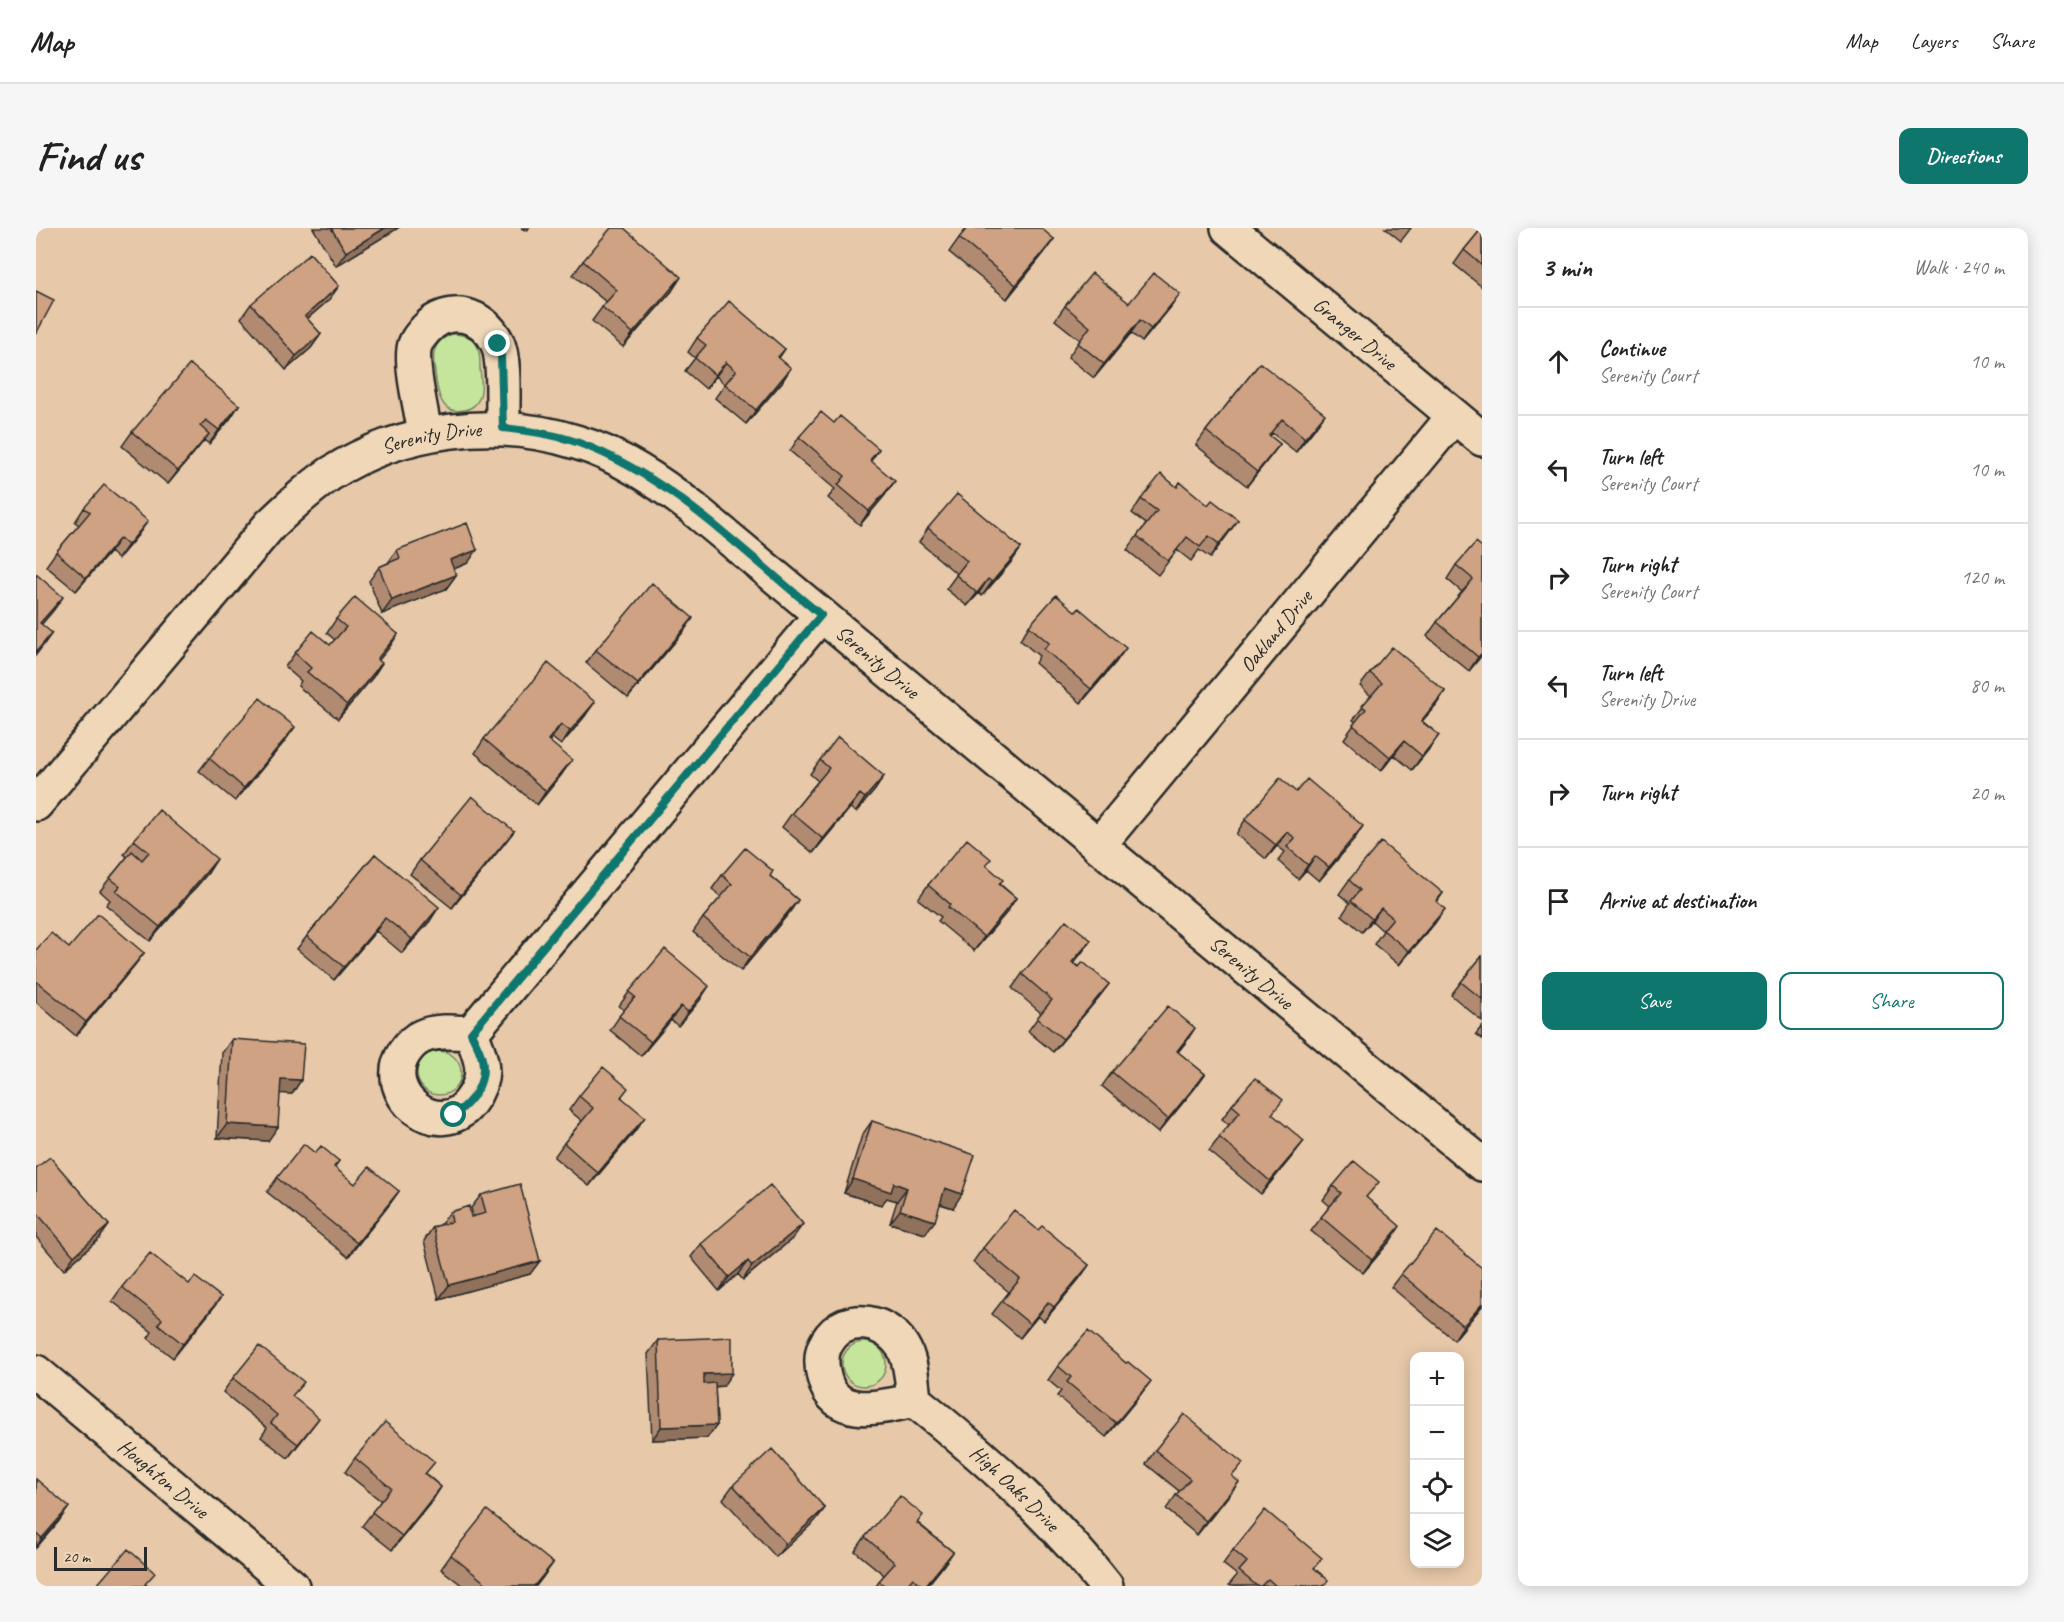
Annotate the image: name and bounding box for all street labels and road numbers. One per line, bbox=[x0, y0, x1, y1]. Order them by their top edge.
street label: Granger Drive bbox=[1308, 291, 1404, 377]
street label: Serenity Drive bbox=[378, 416, 483, 460]
street label: Oakland Drive bbox=[1234, 583, 1319, 678]
street label: Serenity Drive bbox=[830, 619, 926, 705]
street label: Serenity Drive bbox=[1204, 930, 1299, 1015]
street label: Houghton Drive bbox=[113, 1433, 215, 1525]
street label: High Oaks Drive bbox=[965, 1439, 1067, 1539]

